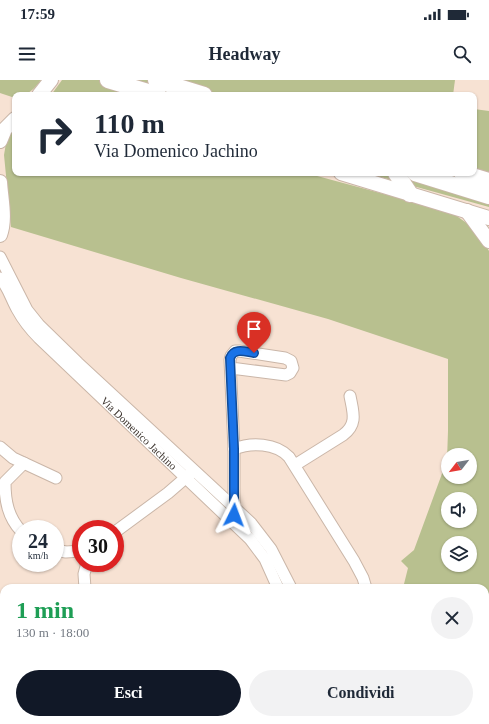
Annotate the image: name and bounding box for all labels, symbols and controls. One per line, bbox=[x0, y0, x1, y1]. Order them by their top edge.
text: 17:59 bbox=[20, 6, 55, 22]
icon: menu bbox=[16, 43, 38, 65]
icon: search bbox=[451, 43, 473, 65]
text: Headway bbox=[209, 44, 281, 64]
icon: right bbox=[28, 108, 80, 160]
text: 110 m bbox=[94, 108, 165, 139]
text: Via Domenico Jachino bbox=[94, 141, 258, 161]
pin bbox=[237, 312, 271, 353]
icon: arrive bbox=[243, 318, 265, 340]
street label: Via Domenico Jachino bbox=[99, 394, 180, 472]
north arrow bbox=[441, 448, 477, 484]
map controls bbox=[441, 448, 477, 572]
button: sound bbox=[441, 492, 477, 528]
position arrow bbox=[213, 494, 255, 536]
speed limit sign: 30 bbox=[72, 520, 124, 572]
text: 24 bbox=[28, 530, 48, 552]
button: layers bbox=[441, 536, 477, 572]
text: km/h bbox=[28, 550, 48, 561]
text: 1 min bbox=[16, 597, 74, 623]
button: close bbox=[431, 597, 473, 639]
text: 130 m · 18:00 bbox=[16, 625, 89, 640]
button: Esci bbox=[16, 670, 241, 716]
button: Condividi bbox=[249, 670, 473, 716]

